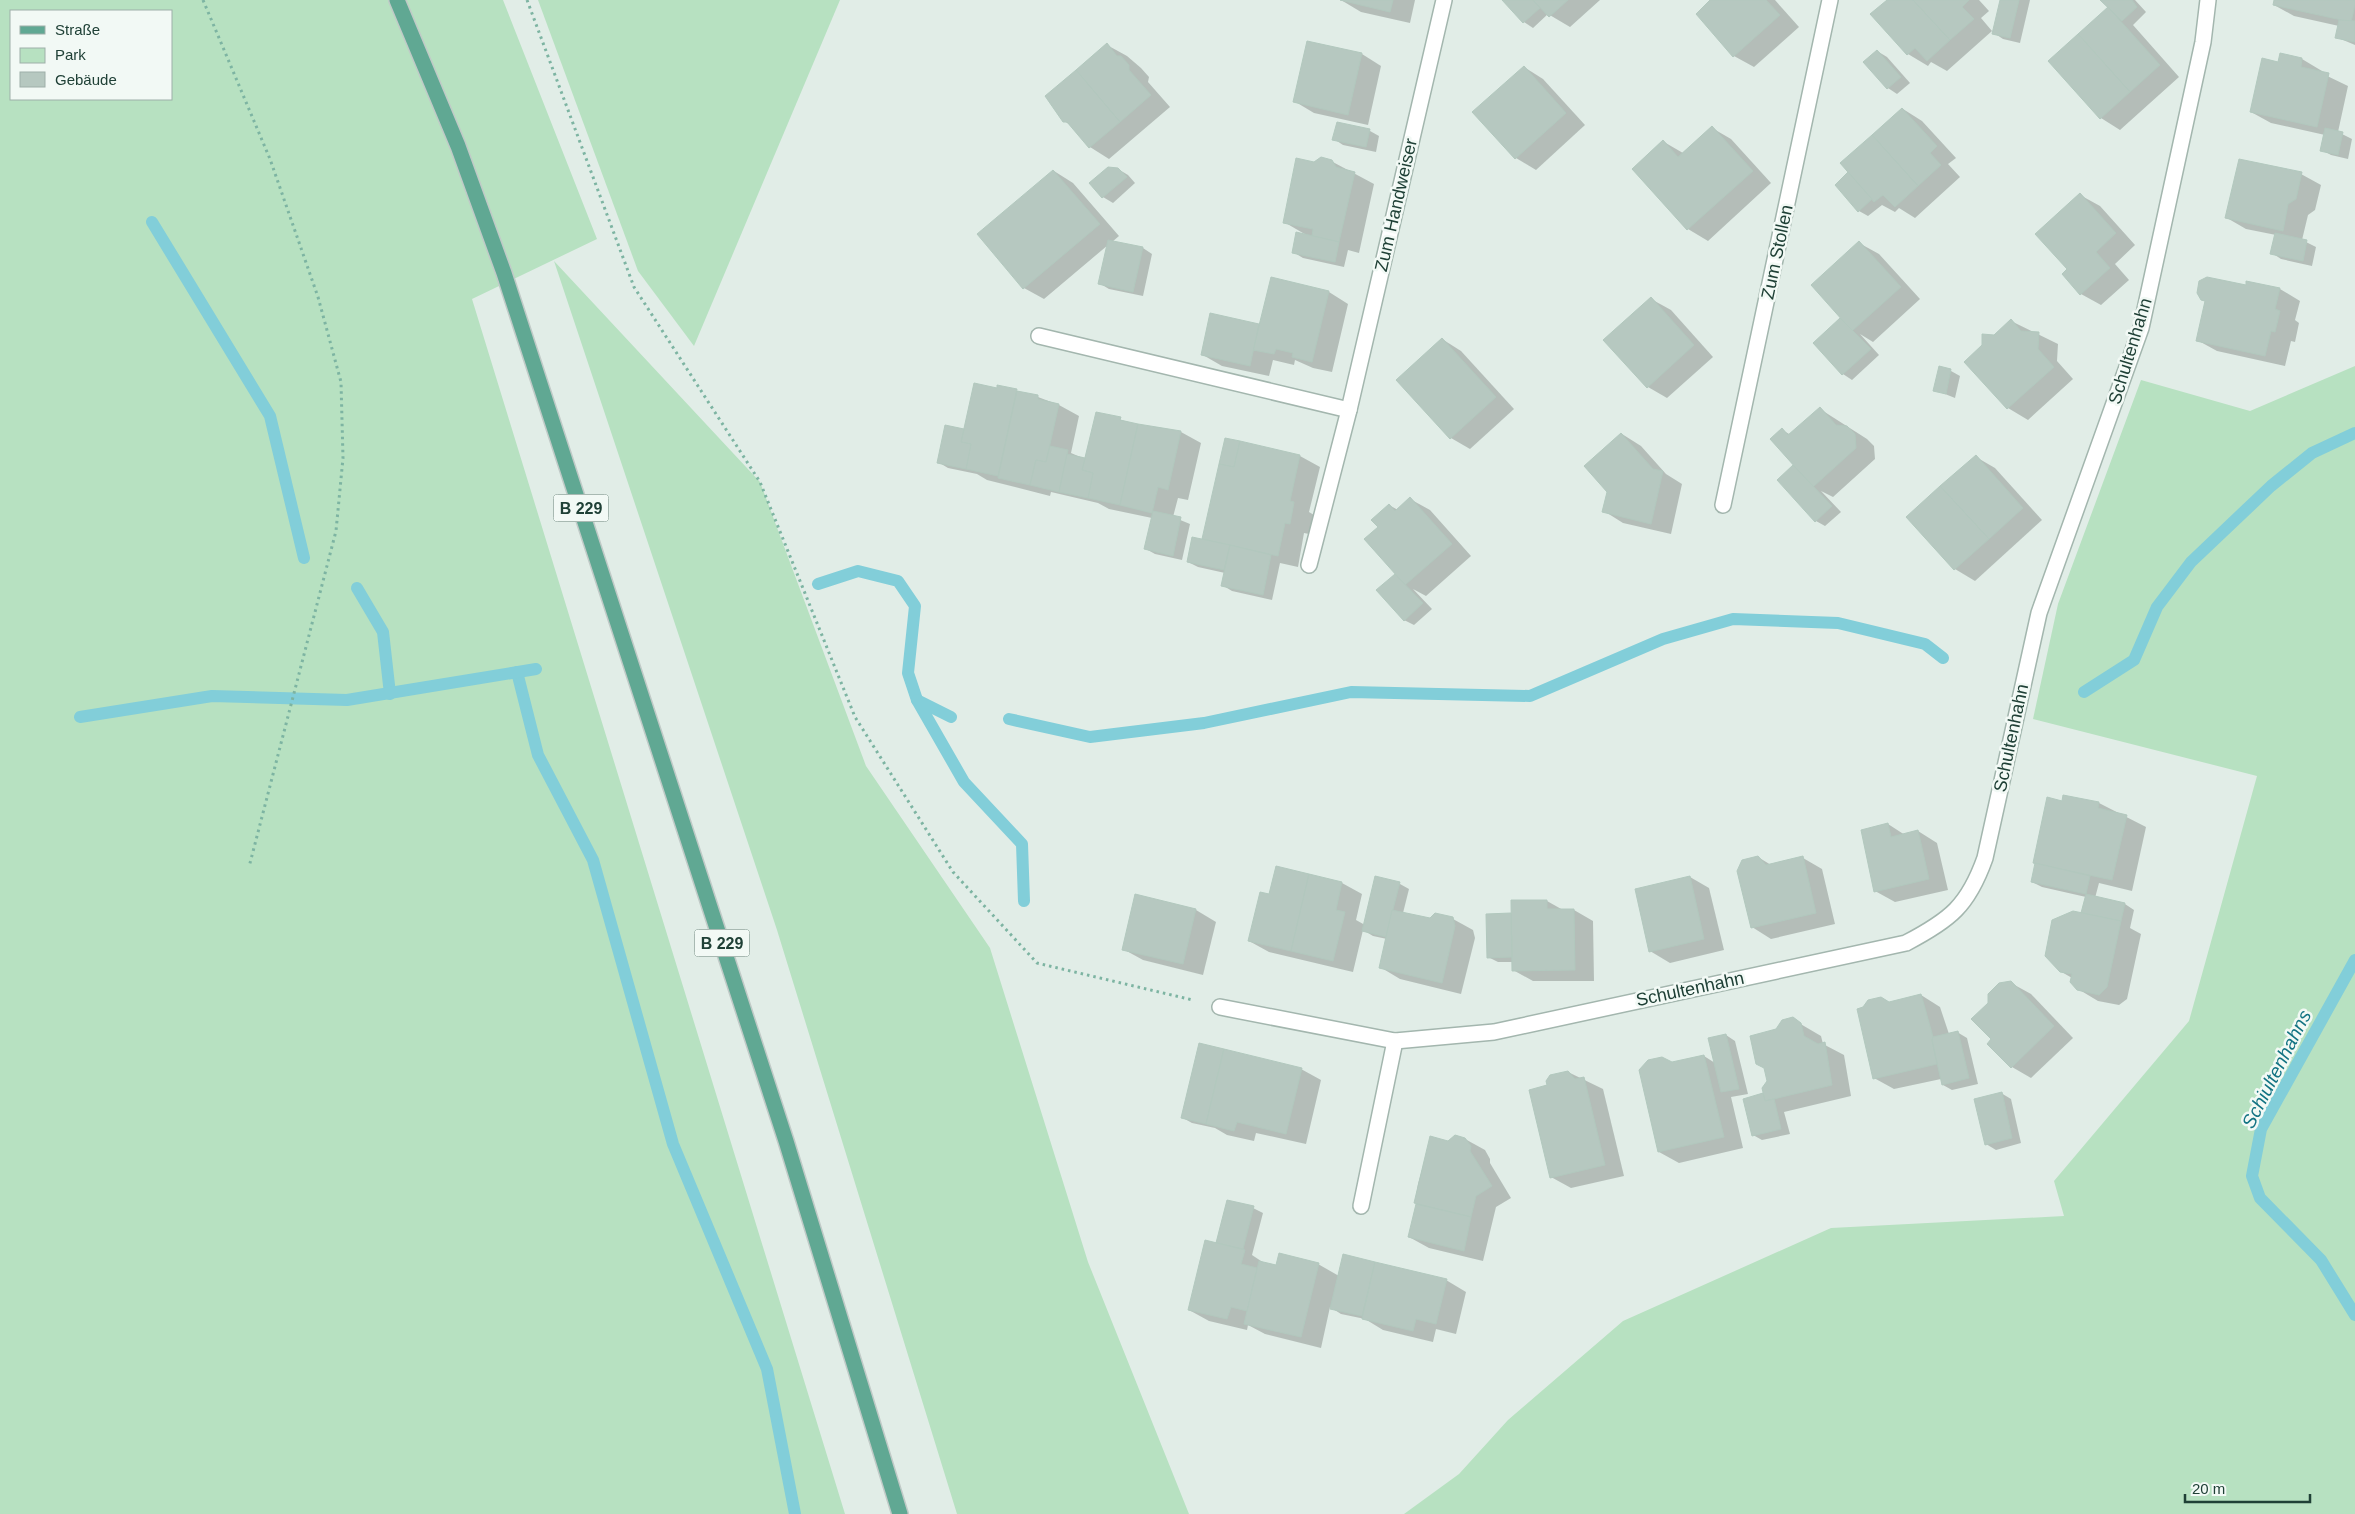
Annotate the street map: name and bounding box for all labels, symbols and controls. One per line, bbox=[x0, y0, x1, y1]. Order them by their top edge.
legend bbox=[10, 10, 172, 100]
text: Straße bbox=[55, 21, 100, 38]
text: Park bbox=[55, 46, 86, 63]
text: Gebäude bbox=[55, 71, 117, 88]
street label: Zum Handweiser bbox=[1371, 136, 1421, 274]
street label: Zum Stollen bbox=[1757, 203, 1797, 301]
street label: Schultenhahn bbox=[2104, 295, 2156, 407]
road number: B 229 bbox=[554, 494, 608, 522]
street label: Schultenhahn bbox=[1990, 682, 2032, 794]
road number: B 229 bbox=[694, 930, 750, 956]
street label: Schultenhahn bbox=[1634, 968, 1746, 1010]
water label: Schiultenhahns bbox=[2238, 1006, 2316, 1132]
scale bar bbox=[2185, 1472, 2310, 1504]
text: 20 m bbox=[2192, 1480, 2225, 1497]

